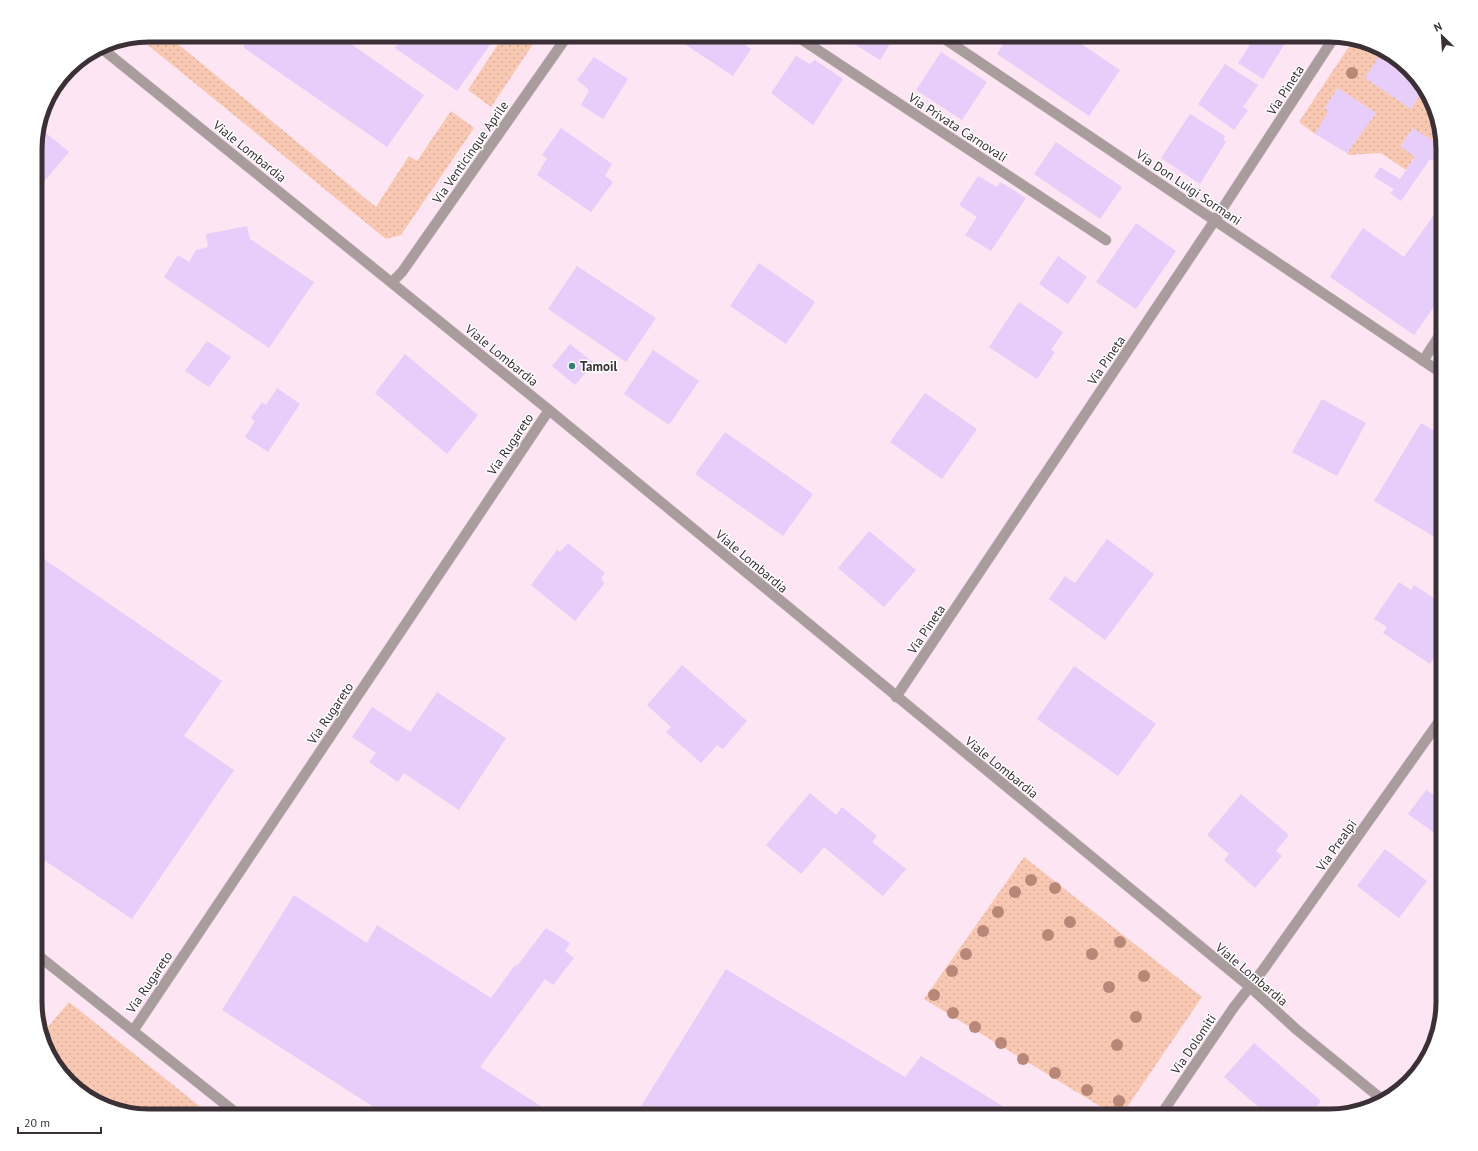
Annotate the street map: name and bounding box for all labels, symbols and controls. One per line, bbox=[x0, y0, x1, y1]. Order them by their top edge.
north arrow bbox=[1422, 16, 1462, 56]
text: N bbox=[1432, 19, 1444, 35]
street label: Via Pineta bbox=[1262, 62, 1308, 119]
street label: Via Privata Carnovali bbox=[904, 89, 1010, 166]
street label: Via Venticinque Aprile bbox=[428, 98, 512, 208]
street label: Viale Lombardia bbox=[209, 116, 290, 186]
street label: Via Don Luigi Sormani bbox=[1132, 145, 1245, 229]
street label: Viale Lombardia bbox=[461, 320, 542, 390]
street label: Via Pineta bbox=[1083, 332, 1129, 389]
place label: Tamoil bbox=[580, 358, 617, 375]
marker: Tamoil bbox=[567, 361, 577, 371]
street label: Via Rugareto bbox=[483, 410, 537, 479]
street label: Viale Lombardia bbox=[711, 525, 791, 597]
street label: Via Pineta bbox=[903, 601, 949, 658]
street label: Via Rugareto bbox=[303, 679, 357, 748]
street label: Viale Lombardia bbox=[961, 732, 1042, 802]
street label: Via Prealpi bbox=[1312, 816, 1360, 875]
street label: Viale Lombardia bbox=[1211, 938, 1291, 1010]
street label: Via Rugareto bbox=[122, 948, 176, 1017]
street label: Via Dolomiti bbox=[1167, 1011, 1220, 1078]
scale bar bbox=[18, 1109, 101, 1135]
text: 20 m bbox=[24, 1115, 50, 1130]

